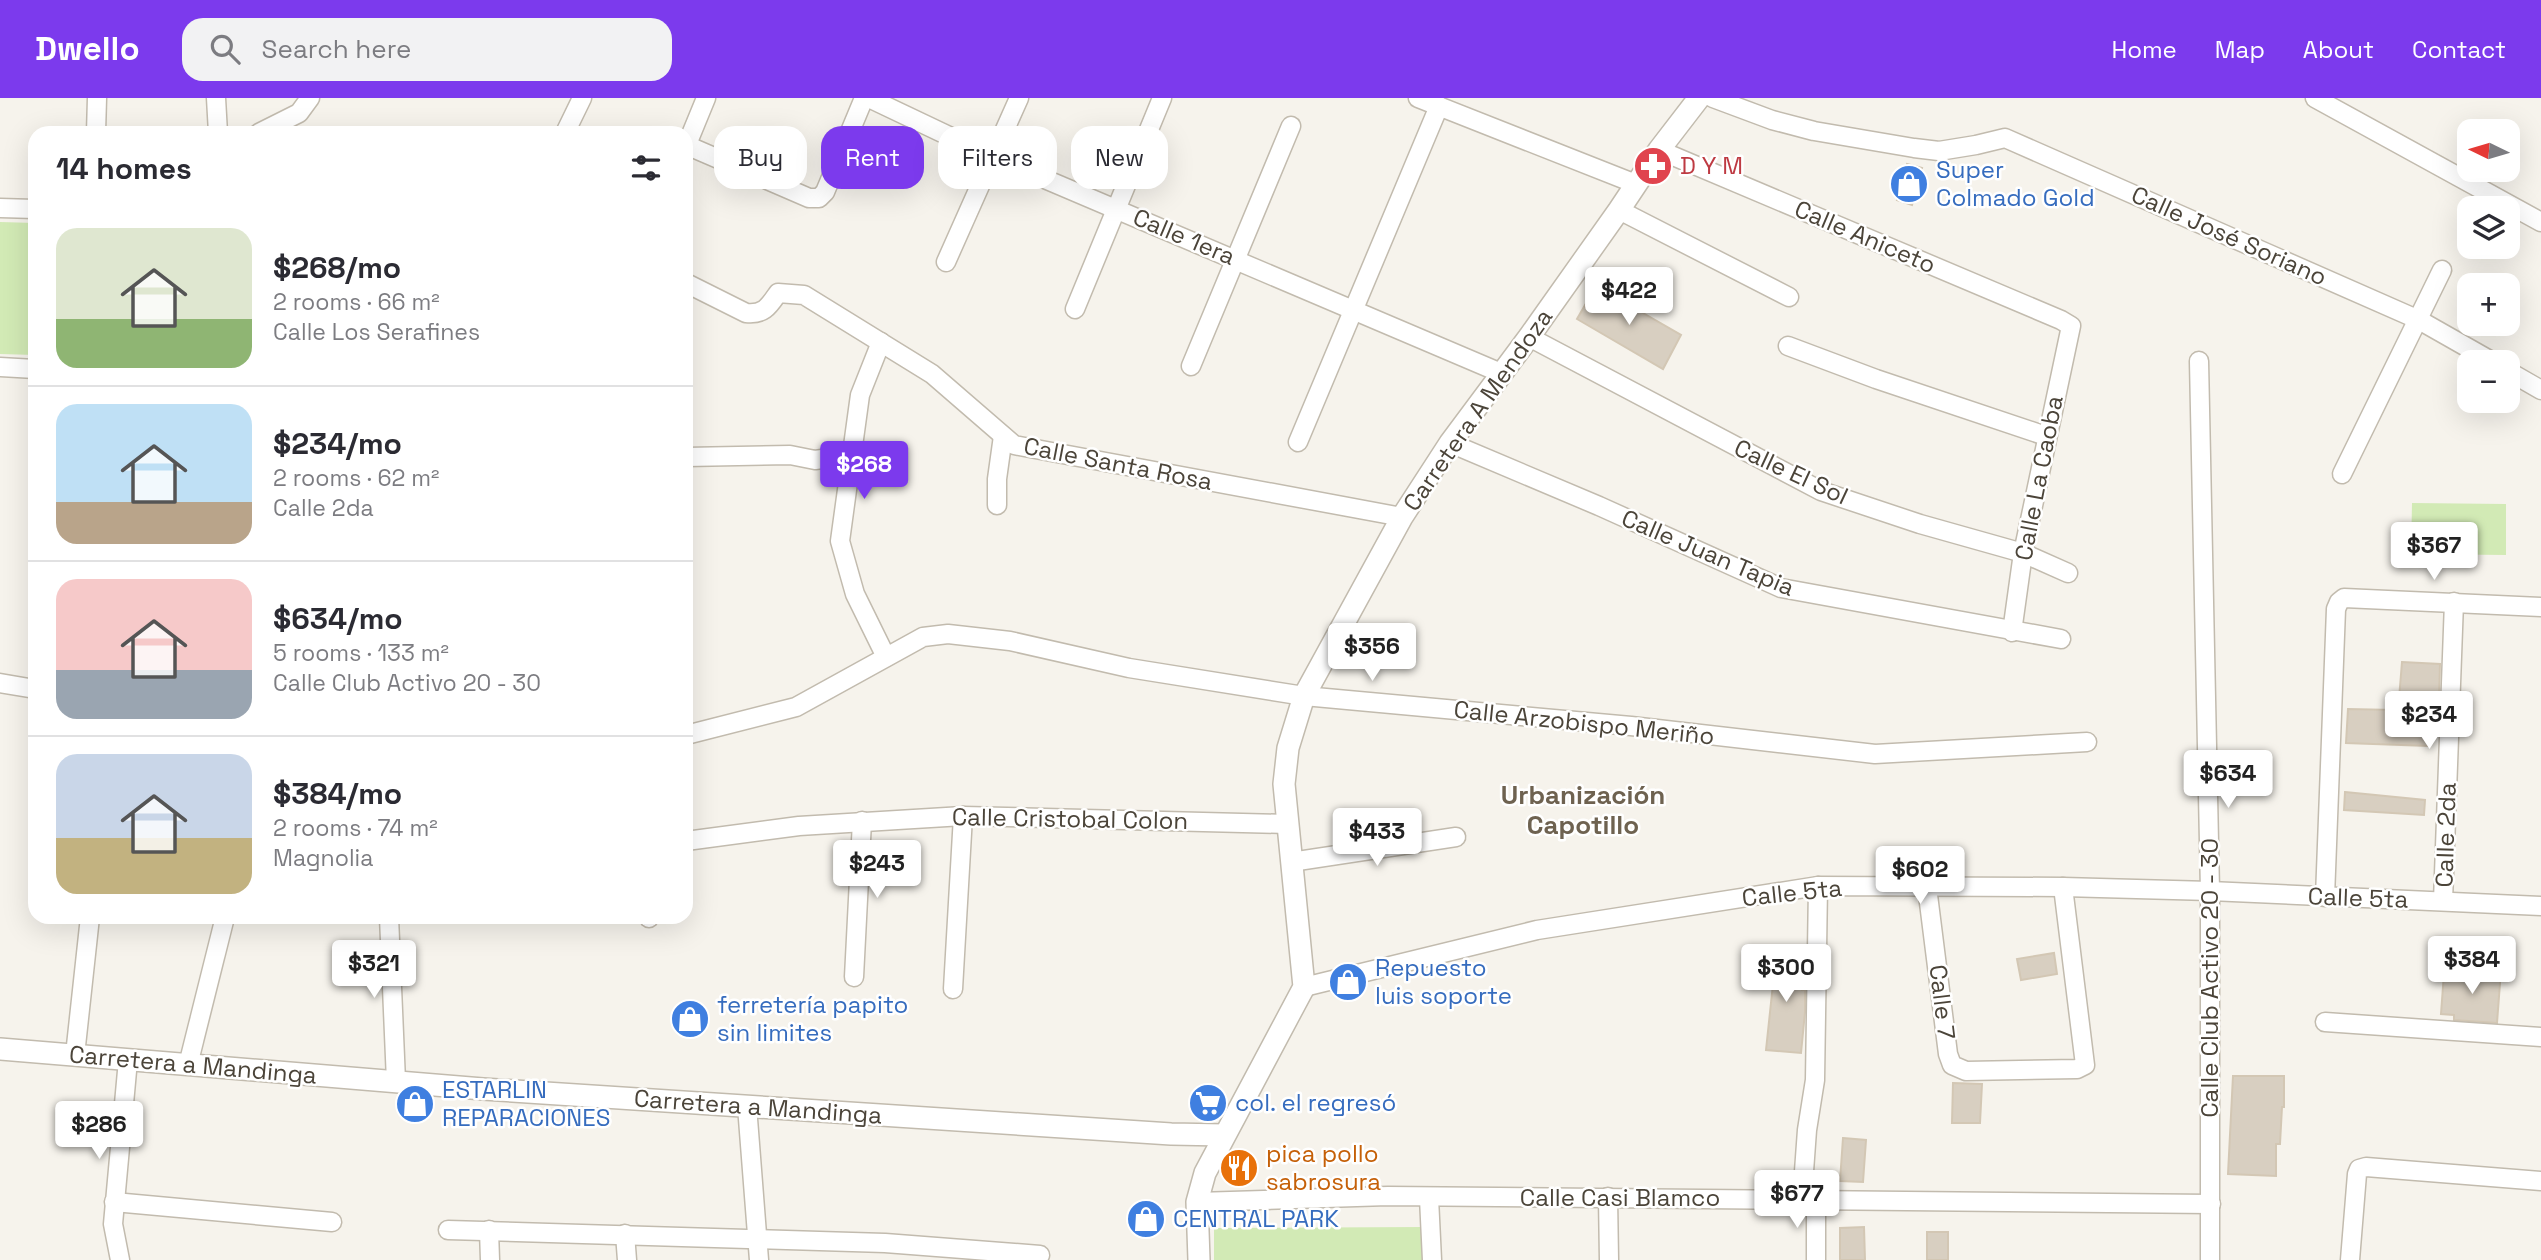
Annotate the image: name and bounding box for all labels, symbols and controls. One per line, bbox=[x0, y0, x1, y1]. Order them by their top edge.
search box bbox=[182, 18, 672, 81]
text: Dwello bbox=[35, 28, 140, 70]
icon: search bbox=[206, 30, 244, 68]
text: Search here bbox=[262, 32, 411, 66]
text: Home bbox=[2111, 34, 2177, 65]
text: Map bbox=[2215, 34, 2265, 65]
text: About bbox=[2303, 34, 2374, 65]
text: Contact bbox=[2412, 34, 2506, 65]
north arrow bbox=[2457, 119, 2520, 182]
map controls bbox=[2457, 119, 2520, 413]
chip: Buy bbox=[714, 126, 807, 189]
chip: Rent bbox=[821, 126, 924, 189]
chip: Filters bbox=[938, 126, 1057, 189]
chip: New bbox=[1071, 126, 1168, 189]
pharmacy icon: D Y M bbox=[1632, 145, 1674, 187]
text: 14 homes bbox=[56, 149, 192, 188]
icon: filters bbox=[627, 149, 665, 187]
place label: D Y M bbox=[1680, 150, 1743, 181]
place label: Super Colmado Gold bbox=[1936, 154, 2095, 213]
shop icon: Super Colmado Gold bbox=[1888, 163, 1930, 205]
street label: Calle José Soriano bbox=[2127, 179, 2332, 293]
street label: Calle Aniceto bbox=[1790, 193, 1940, 280]
button: layers bbox=[2457, 196, 2520, 259]
street label: Calle 1era bbox=[1128, 201, 1240, 272]
text: $268/mo bbox=[273, 248, 401, 287]
icon: home bbox=[112, 256, 196, 340]
pin: $422 bbox=[1588, 268, 1670, 327]
button: + bbox=[2457, 273, 2520, 336]
text: $422 bbox=[1601, 275, 1657, 305]
text: 2 rooms · 66 m² bbox=[273, 287, 440, 317]
street label: Carretera A Mendoza bbox=[1396, 302, 1559, 517]
text: Calle Los Serafines bbox=[273, 317, 480, 347]
button: − bbox=[2457, 350, 2520, 413]
street label: Calle La Caoba bbox=[2007, 393, 2070, 563]
text: $234/mo bbox=[273, 424, 402, 463]
street label: Calle Santa Rosa bbox=[1021, 430, 1215, 497]
icon: home bbox=[112, 432, 196, 516]
street label: Calle El Sol bbox=[1729, 432, 1853, 511]
pin: $268 bbox=[823, 442, 905, 501]
text: $268 bbox=[836, 449, 892, 479]
text: 2 rooms · 62 m² bbox=[273, 463, 439, 493]
text: Calle 2da bbox=[273, 493, 374, 523]
street label: Calle Juan Tapia bbox=[1617, 502, 1799, 603]
pin: $367 bbox=[2393, 522, 2475, 582]
text: $367 bbox=[2407, 530, 2461, 560]
text: $634/mo bbox=[273, 599, 403, 638]
icon: home bbox=[112, 607, 196, 691]
pin: $356 bbox=[1331, 624, 1413, 683]
text: $356 bbox=[1344, 631, 1400, 661]
text: 5 rooms · 133 m² bbox=[273, 638, 449, 668]
text: Calle Club Activo 20 - 30 bbox=[273, 668, 541, 698]
pin: $234 bbox=[2388, 692, 2470, 751]
street label: Calle Arzobispo Meriño bbox=[1452, 693, 1716, 752]
text: $234 bbox=[2401, 699, 2457, 729]
pin: $634 bbox=[2187, 750, 2269, 810]
text: $634 bbox=[2200, 758, 2256, 788]
text: $384/mo bbox=[273, 774, 402, 813]
district label: Urbanización Capotillo bbox=[1501, 778, 1665, 842]
icon: home bbox=[112, 782, 196, 866]
street label: Calle 2da bbox=[2428, 782, 2463, 888]
street label: Calle Cristobal Colon bbox=[952, 801, 1188, 836]
pin: $433 bbox=[1336, 808, 1418, 868]
text: 2 rooms · 74 m² bbox=[273, 813, 438, 843]
text: $433 bbox=[1349, 816, 1405, 846]
street label: Calle Club Activo 20 - 30 bbox=[2194, 838, 2225, 1118]
pin: $243 bbox=[836, 840, 918, 900]
text: Magnolia bbox=[273, 843, 373, 873]
pin: $602 bbox=[1879, 846, 1961, 906]
text: $243 bbox=[849, 848, 905, 878]
text: $602 bbox=[1892, 854, 1948, 884]
street label: Calle 5ta bbox=[1740, 872, 1844, 913]
street label: Calle 5ta bbox=[2307, 880, 2409, 915]
pin: $384 bbox=[2431, 936, 2513, 996]
pin: $321 bbox=[333, 940, 415, 1000]
pin: $300 bbox=[1745, 944, 1827, 1004]
text: $384 bbox=[2444, 944, 2500, 974]
text: $321 bbox=[348, 948, 400, 978]
place label: Repuesto luis soporte bbox=[1375, 952, 1512, 1011]
text: $300 bbox=[1757, 952, 1815, 982]
shop icon: Repuesto luis soporte bbox=[1327, 961, 1369, 1003]
street label: Calle 7 bbox=[1923, 963, 1962, 1041]
place label: ferretería papito sin limites bbox=[717, 989, 908, 1048]
shop icon: ferretería papito sin limites bbox=[669, 998, 711, 1040]
street label: Carretera a Mandinga bbox=[68, 1038, 318, 1091]
place label: ESTARLIN REPARACIONES bbox=[442, 1074, 610, 1133]
street label: Carretera a Mandinga bbox=[633, 1082, 883, 1131]
supermarket icon: col. el regresó bbox=[1187, 1082, 1229, 1124]
shop icon: ESTARLIN REPARACIONES bbox=[394, 1083, 436, 1125]
place label: col. el regresó bbox=[1235, 1087, 1396, 1118]
pin: $286 bbox=[58, 1102, 140, 1161]
text: $286 bbox=[71, 1109, 127, 1139]
place label: pica pollo sabrosura bbox=[1266, 1138, 1381, 1197]
restaurant icon: pica pollo sabrosura bbox=[1218, 1147, 1260, 1189]
pin: $677 bbox=[1756, 1170, 1838, 1230]
text: $677 bbox=[1770, 1178, 1824, 1208]
street label: Calle Casi Blamco bbox=[1520, 1182, 1720, 1213]
shop icon: CENTRAL PARK bbox=[1125, 1198, 1167, 1240]
place label: CENTRAL PARK bbox=[1173, 1203, 1339, 1234]

